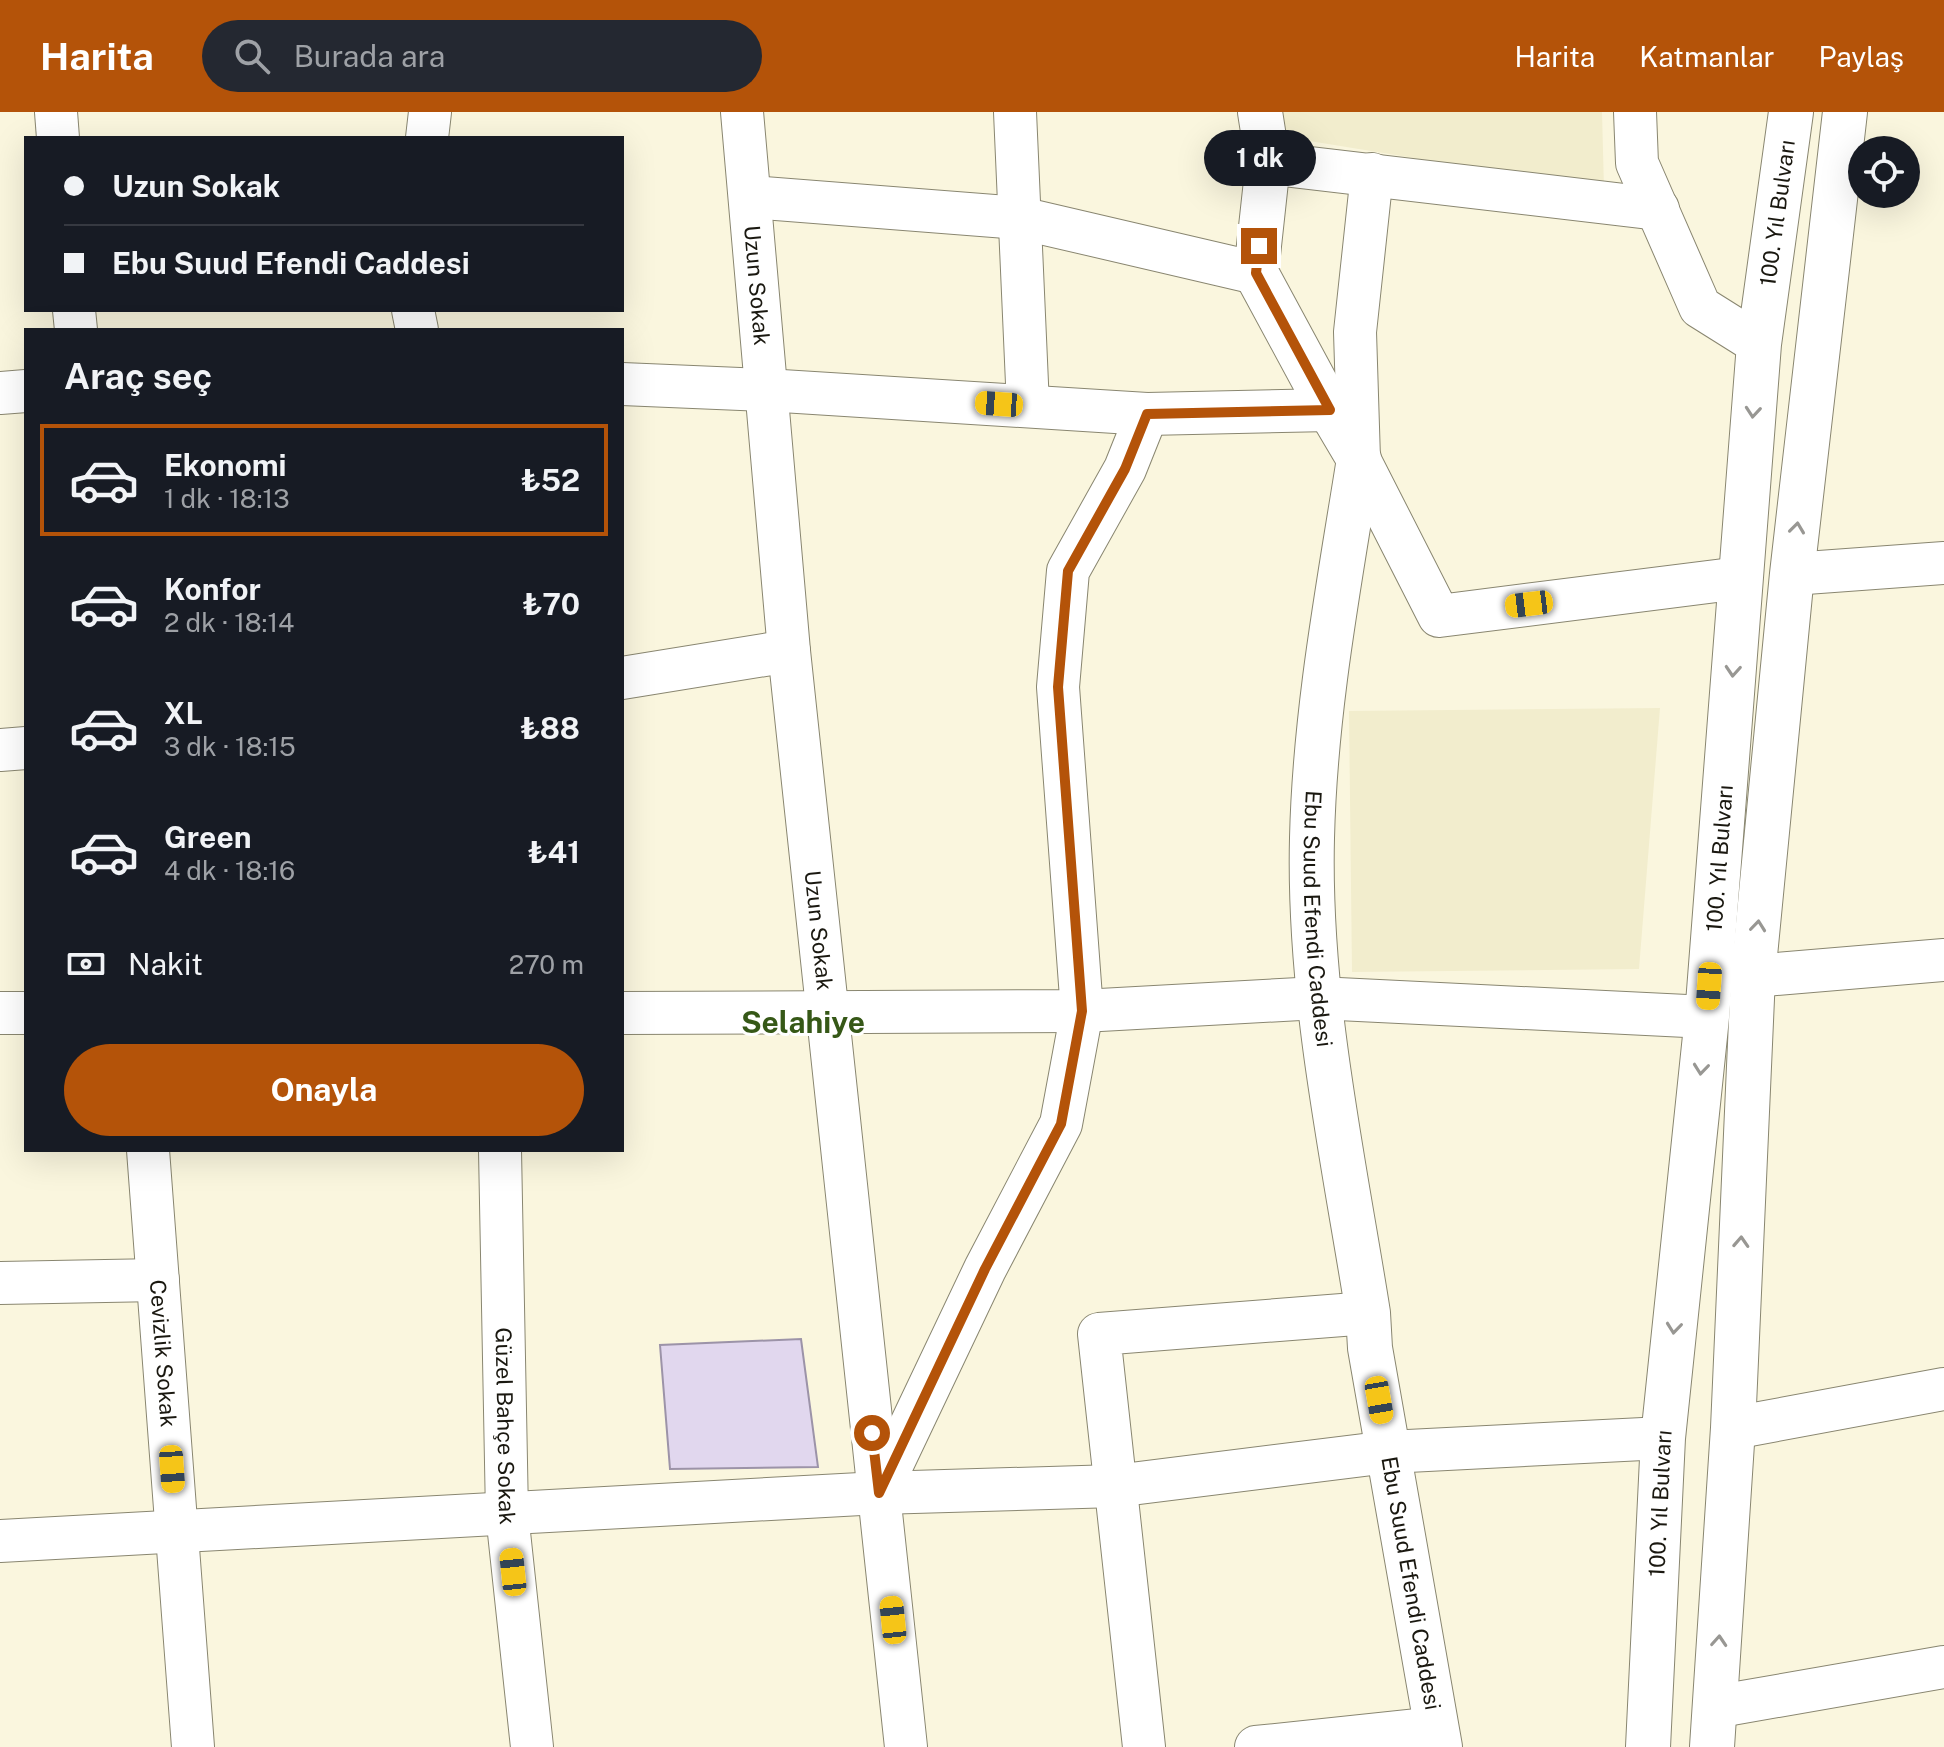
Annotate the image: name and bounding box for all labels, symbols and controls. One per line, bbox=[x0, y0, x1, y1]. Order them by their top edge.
search box bbox=[202, 20, 762, 92]
text: Harita bbox=[40, 34, 154, 79]
icon: search bbox=[230, 34, 274, 78]
text: Burada ara bbox=[294, 38, 445, 74]
text: Harita bbox=[1514, 40, 1595, 73]
text: Katmanlar bbox=[1639, 40, 1775, 73]
text: Paylaş bbox=[1819, 40, 1904, 73]
callout: 1 dk bbox=[1203, 130, 1315, 186]
map controls bbox=[1848, 136, 1920, 208]
button: locate bbox=[1848, 136, 1920, 208]
street label: 100. Yıl Bulvarı bbox=[1754, 138, 1800, 288]
text: 1 dk bbox=[1236, 142, 1284, 173]
text: Uzun Sokak bbox=[112, 168, 280, 204]
street label: Uzun Sokak bbox=[739, 224, 775, 347]
route end bbox=[1241, 228, 1277, 264]
text: Ebu Suud Efendi Caddesi bbox=[112, 245, 470, 281]
text: Araç seç bbox=[64, 355, 212, 397]
car bbox=[974, 390, 1024, 418]
one-way arrow bbox=[1745, 405, 1762, 418]
icon: car bbox=[68, 444, 140, 516]
text: Ekonomi bbox=[164, 447, 287, 483]
text: ₺52 bbox=[521, 462, 580, 498]
text: 1 dk · 18:13 bbox=[164, 483, 290, 514]
one-way arrow bbox=[1788, 521, 1805, 535]
icon: car bbox=[68, 568, 140, 640]
text: Konfor bbox=[164, 571, 261, 607]
text: ₺70 bbox=[523, 586, 580, 622]
car bbox=[1504, 589, 1554, 619]
text: 2 dk · 18:14 bbox=[164, 607, 294, 638]
one-way arrow bbox=[1725, 665, 1742, 678]
icon: car bbox=[68, 692, 140, 764]
text: XL bbox=[164, 695, 203, 731]
text: ₺88 bbox=[520, 710, 580, 746]
text: 3 dk · 18:15 bbox=[164, 731, 296, 762]
street label: 100. Yıl Bulvarı bbox=[1701, 784, 1738, 933]
street label: Ebu Suud Efendi Caddesi bbox=[1299, 790, 1338, 1048]
icon: car bbox=[68, 816, 140, 888]
text: Green bbox=[164, 819, 251, 855]
text: ₺41 bbox=[528, 834, 580, 870]
text: 4 dk · 18:16 bbox=[164, 855, 295, 886]
street label: Uzun Sokak bbox=[799, 869, 838, 992]
one-way arrow bbox=[1749, 919, 1766, 932]
icon: cash bbox=[64, 942, 108, 986]
text: Nakit bbox=[128, 946, 203, 982]
text: 270 m bbox=[509, 949, 584, 980]
car bbox=[1695, 961, 1723, 1011]
district label: Selahiye bbox=[741, 1004, 865, 1040]
button: Onayla bbox=[64, 1044, 584, 1136]
one-way arrow bbox=[1693, 1063, 1710, 1076]
one-way arrow bbox=[1732, 1235, 1749, 1248]
street label: Cevizlik Sokak bbox=[145, 1279, 182, 1428]
one-way arrow bbox=[1666, 1322, 1683, 1335]
street label: Güzel Bahçe Sokak bbox=[490, 1327, 521, 1526]
car bbox=[1363, 1374, 1395, 1426]
route start bbox=[854, 1415, 890, 1451]
street label: 100. Yıl Bulvarı bbox=[1643, 1428, 1677, 1577]
car bbox=[158, 1444, 186, 1494]
street label: Ebu Suud Efendi Caddesi bbox=[1376, 1454, 1446, 1712]
car bbox=[499, 1547, 527, 1597]
car bbox=[879, 1595, 907, 1645]
one-way arrow bbox=[1710, 1634, 1727, 1647]

